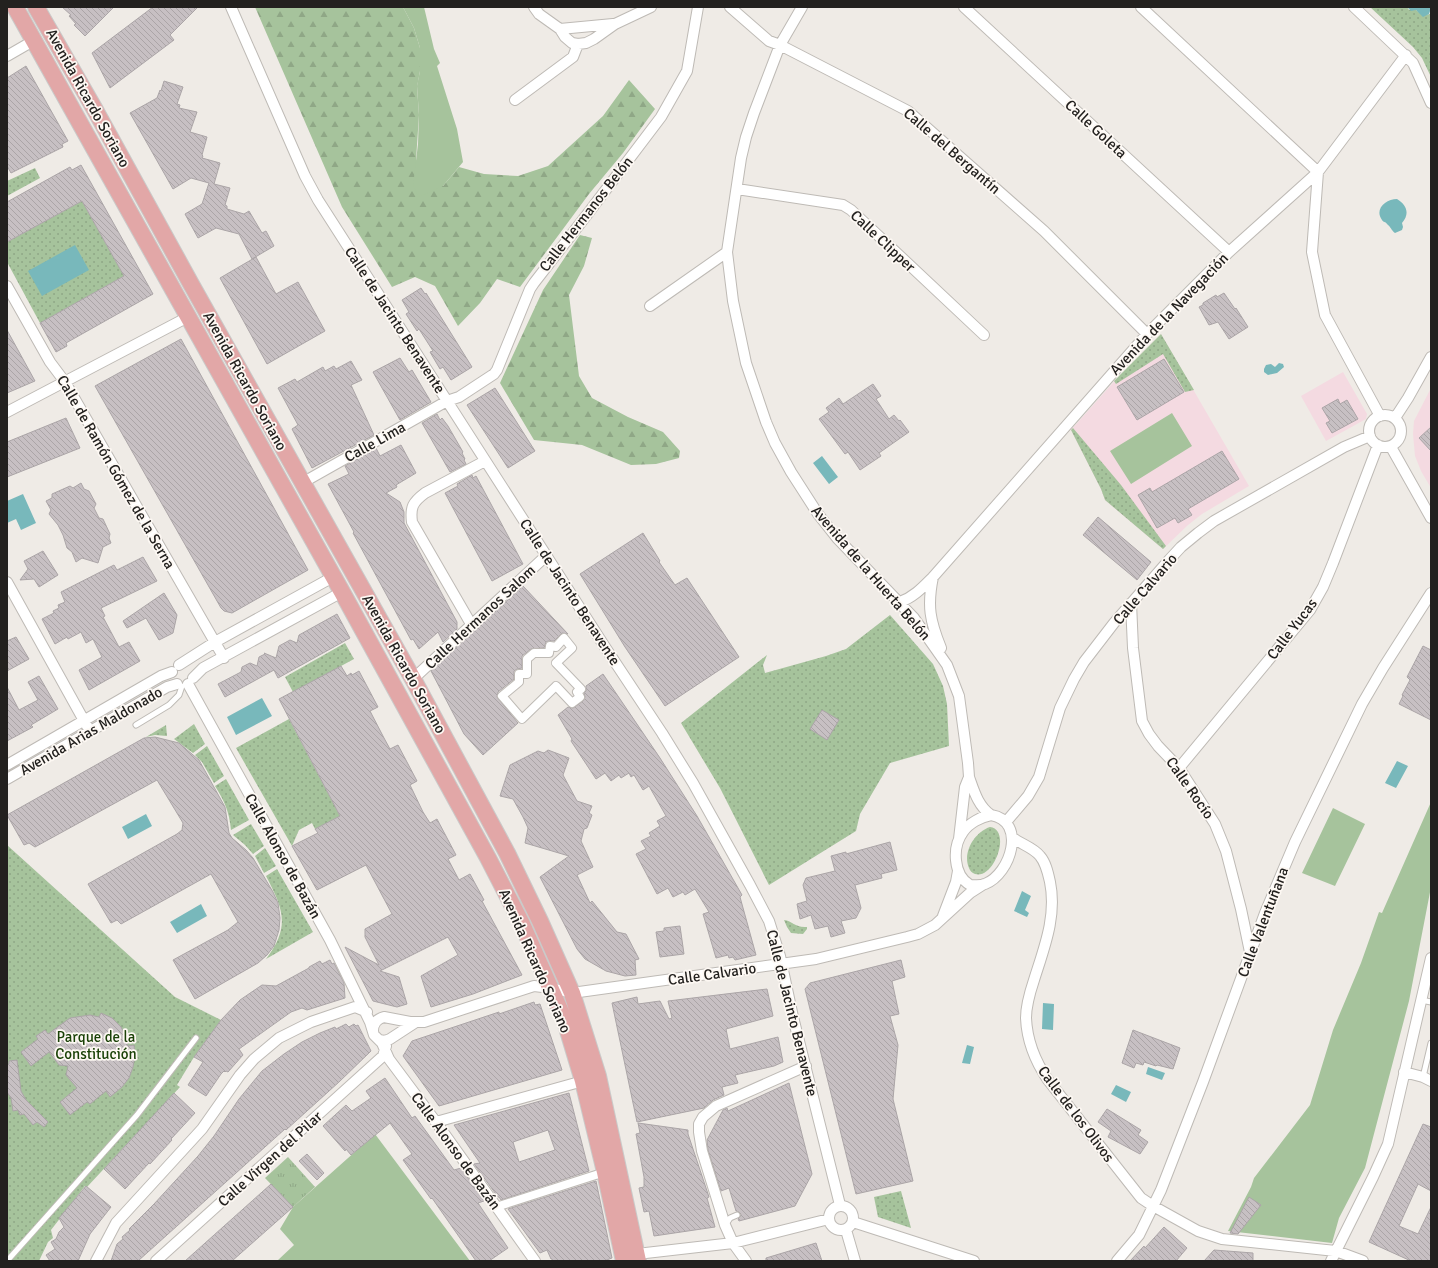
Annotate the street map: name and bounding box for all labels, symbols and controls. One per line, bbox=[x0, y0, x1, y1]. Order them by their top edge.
street label: Avenida Ricardo Soriano bbox=[42, 25, 134, 171]
street label: Calle Goleta bbox=[1061, 96, 1131, 162]
street label: Calle del Bergantín bbox=[900, 104, 1004, 198]
street label: Calle Hermanos Belón bbox=[535, 153, 637, 275]
street label: Calle Clipper bbox=[847, 206, 920, 276]
street label: Calle de Jacinto Benavente bbox=[341, 243, 449, 397]
street label: Avenida de la Navegación bbox=[1106, 249, 1232, 379]
street label: Avenida Ricardo Soriano bbox=[199, 308, 291, 454]
street label: Calle de Ramón Gómez de la Serna bbox=[53, 372, 179, 572]
street label: Calle Lima bbox=[341, 418, 409, 466]
street label: Avenida de la Huerta Belón bbox=[808, 502, 934, 644]
street label: Calle de Jacinto Benavente bbox=[516, 515, 624, 669]
street label: Calle Calvario bbox=[1109, 549, 1181, 628]
street label: Calle Hermanos Salom bbox=[421, 561, 539, 673]
street label: Avenida Ricardo Soriano bbox=[358, 591, 450, 737]
street label: Calle Yucas bbox=[1263, 594, 1321, 663]
street label: Avenida Arias Maldonado bbox=[16, 683, 166, 779]
street label: Calle Rocío bbox=[1162, 754, 1218, 823]
street label: Calle Alonso de Bazán bbox=[241, 790, 325, 922]
street label: Calle Valentuñana bbox=[1234, 864, 1292, 980]
street label: Avenida Ricardo Soriano bbox=[495, 886, 575, 1036]
street label: Calle de Jacinto Benavente bbox=[763, 928, 821, 1098]
street label: Calle Calvario bbox=[667, 959, 757, 989]
park label: Parque de la Constitución bbox=[55, 1028, 137, 1063]
street label: Calle de los Olivos bbox=[1034, 1062, 1118, 1166]
street label: Calle Alonso de Bazán bbox=[407, 1089, 505, 1213]
street label: Calle Virgen del Pilar bbox=[214, 1107, 326, 1211]

